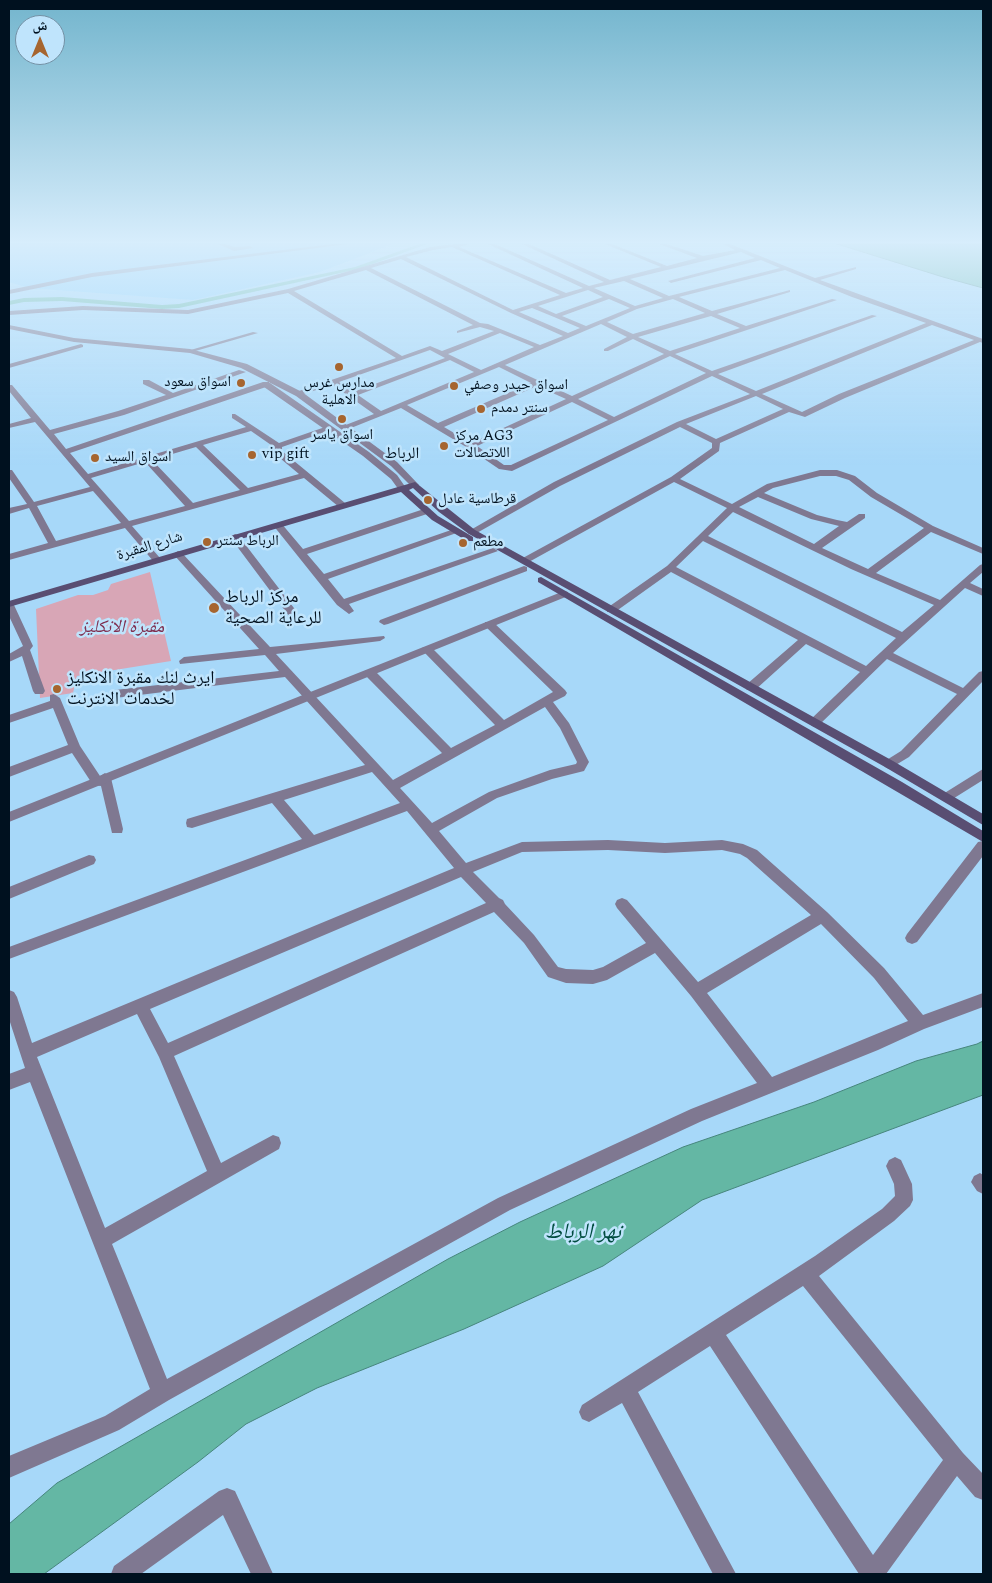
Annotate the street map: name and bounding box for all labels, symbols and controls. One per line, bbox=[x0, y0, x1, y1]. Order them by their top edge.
north arrow bbox=[15, 15, 65, 65]
text: ش bbox=[33, 15, 47, 36]
marker: مدارس غرس الاهلية bbox=[333, 361, 345, 373]
place label: اسواق سعود bbox=[164, 374, 231, 392]
place label: مدارس غرس الاهلية bbox=[303, 375, 375, 410]
marker: اسواق سعود bbox=[235, 377, 247, 389]
place label: اسواق حيدر وصفي bbox=[464, 377, 568, 395]
marker: اسواق حيدر وصفي bbox=[448, 380, 460, 392]
place label: سنتر دمدم bbox=[491, 400, 548, 418]
marker: سنتر دمدم bbox=[475, 403, 487, 415]
marker: اسواق ياسر bbox=[336, 413, 348, 425]
place label: اسواق ياسر bbox=[311, 427, 373, 445]
place label: مركز AG3 اللاتصالات bbox=[454, 428, 513, 463]
marker: مركز AG3 اللاتصالات bbox=[438, 440, 450, 452]
district label: الرباط bbox=[385, 445, 419, 465]
place label: vip gift bbox=[262, 446, 309, 464]
place label: اسواق السيد bbox=[105, 449, 172, 467]
marker: vip gift bbox=[246, 449, 258, 461]
marker: اسواق السيد bbox=[89, 452, 101, 464]
place label: قرطاسية عادل bbox=[438, 491, 516, 509]
marker: قرطاسية عادل bbox=[422, 494, 434, 506]
street label: شارع المقبرة bbox=[115, 529, 185, 565]
place label: الرباط سنتر bbox=[217, 533, 279, 551]
place label: مطعم bbox=[473, 534, 503, 552]
marker: الرباط سنتر bbox=[201, 536, 213, 548]
marker: مطعم bbox=[457, 537, 469, 549]
place label: مركز الرباط للرعاية الصحية bbox=[225, 587, 322, 630]
marker: مركز الرباط للرعاية الصحية bbox=[207, 601, 221, 615]
park label: مقبرة الانكليز bbox=[80, 617, 164, 639]
place label: ايرث لنك مقبرة الانكليز لخدمات الانترنت bbox=[67, 668, 214, 711]
marker: ايرث لنك مقبرة الانكليز لخدمات الانترنت bbox=[51, 683, 63, 695]
water label: نهر الرباط bbox=[545, 1221, 621, 1247]

